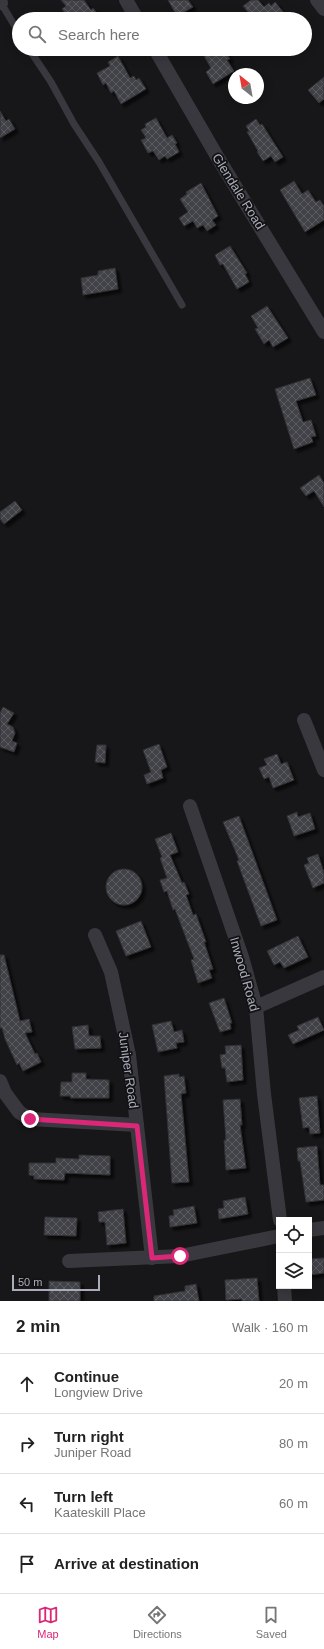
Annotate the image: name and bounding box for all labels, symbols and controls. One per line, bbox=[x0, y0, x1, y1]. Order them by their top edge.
search box bbox=[12, 12, 312, 56]
icon: search bbox=[26, 23, 48, 45]
text: Search here bbox=[58, 26, 140, 43]
north arrow bbox=[228, 68, 264, 104]
street label: Glendale Road bbox=[209, 151, 268, 232]
street label: Inwood Road bbox=[227, 935, 262, 1013]
street label: Juniper Road bbox=[116, 1031, 141, 1109]
route end bbox=[21, 1110, 39, 1128]
map controls bbox=[276, 1217, 312, 1289]
button: locate bbox=[276, 1217, 312, 1253]
route start bbox=[171, 1247, 189, 1265]
button: layers bbox=[276, 1253, 312, 1289]
scale bar bbox=[12, 1273, 100, 1292]
text: 50 m bbox=[18, 1276, 42, 1288]
text: 2 min bbox=[16, 1317, 60, 1336]
text: Walk · 160 m bbox=[232, 1320, 308, 1335]
text: Continue bbox=[54, 1368, 119, 1385]
icon: ahead bbox=[16, 1373, 38, 1395]
text: 20 m bbox=[279, 1376, 308, 1391]
text: Longview Drive bbox=[54, 1385, 143, 1400]
text: Turn right bbox=[54, 1428, 124, 1445]
icon: right bbox=[16, 1433, 38, 1455]
text: 80 m bbox=[279, 1436, 308, 1451]
text: Juniper Road bbox=[54, 1445, 131, 1460]
text: Turn left bbox=[54, 1488, 113, 1505]
icon: left bbox=[16, 1493, 38, 1515]
text: 60 m bbox=[279, 1496, 308, 1511]
text: Kaateskill Place bbox=[54, 1505, 146, 1520]
icon: arrive bbox=[16, 1553, 38, 1575]
text: Arrive at destination bbox=[54, 1555, 199, 1572]
tab: Map bbox=[37, 1604, 59, 1640]
tab: Directions bbox=[133, 1604, 182, 1640]
tab: Saved bbox=[256, 1604, 287, 1640]

